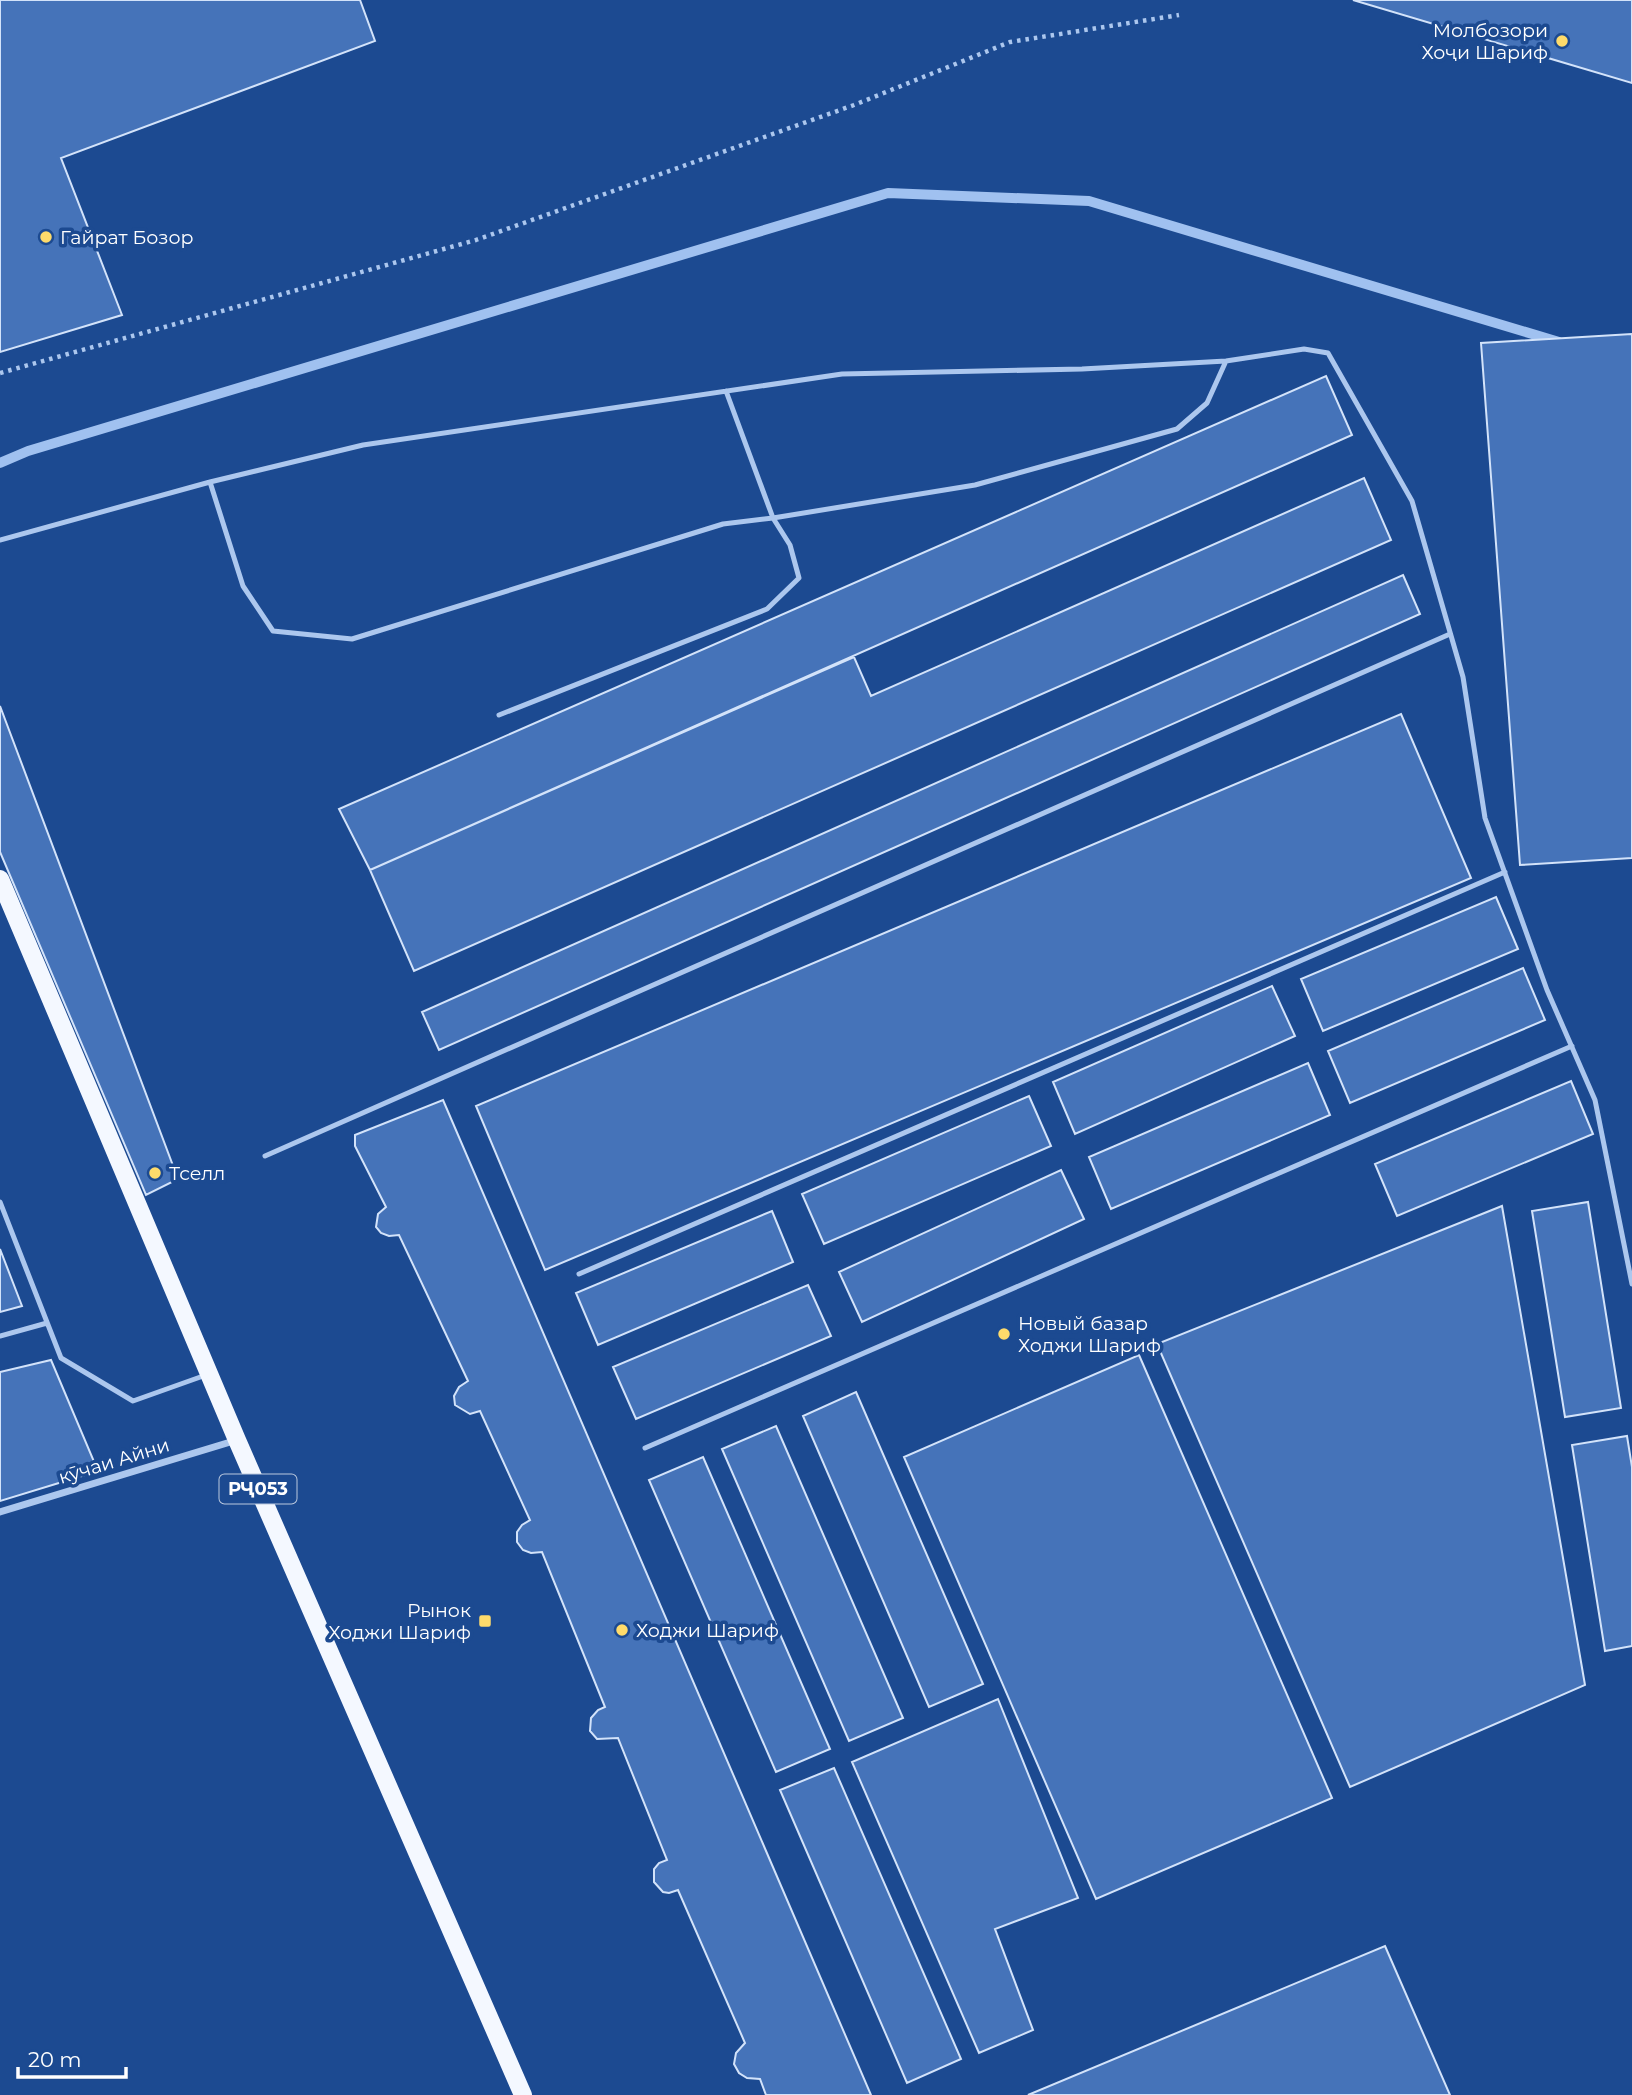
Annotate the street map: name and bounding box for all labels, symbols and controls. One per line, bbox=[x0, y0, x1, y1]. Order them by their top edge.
place label: Молбозори Хоҷи Шариф bbox=[1421, 19, 1548, 64]
marker: Молбозори Хоҷи Шариф bbox=[1554, 33, 1570, 49]
place label: Гайрат Бозор bbox=[60, 226, 194, 249]
marker: Гайрат Бозор bbox=[38, 229, 54, 245]
place label: Тселл bbox=[169, 1162, 225, 1185]
marker: Тселл bbox=[147, 1165, 163, 1181]
place label: Новый базар Ходжи Шариф bbox=[1018, 1312, 1161, 1357]
marker: Новый базар Ходжи Шариф bbox=[996, 1326, 1012, 1342]
street label: кӯчаи Айни bbox=[56, 1433, 172, 1489]
road number: РҶ053 bbox=[219, 1474, 296, 1504]
place label: Рынок Ходжи Шариф bbox=[328, 1599, 471, 1644]
marker: Рынок Ходжи Шариф bbox=[477, 1613, 493, 1629]
place label: Ходжи Шариф bbox=[636, 1619, 779, 1642]
marker: Ходжи Шариф bbox=[614, 1622, 630, 1638]
scale bar bbox=[18, 2036, 126, 2080]
text: 20 m bbox=[28, 2047, 82, 2072]

